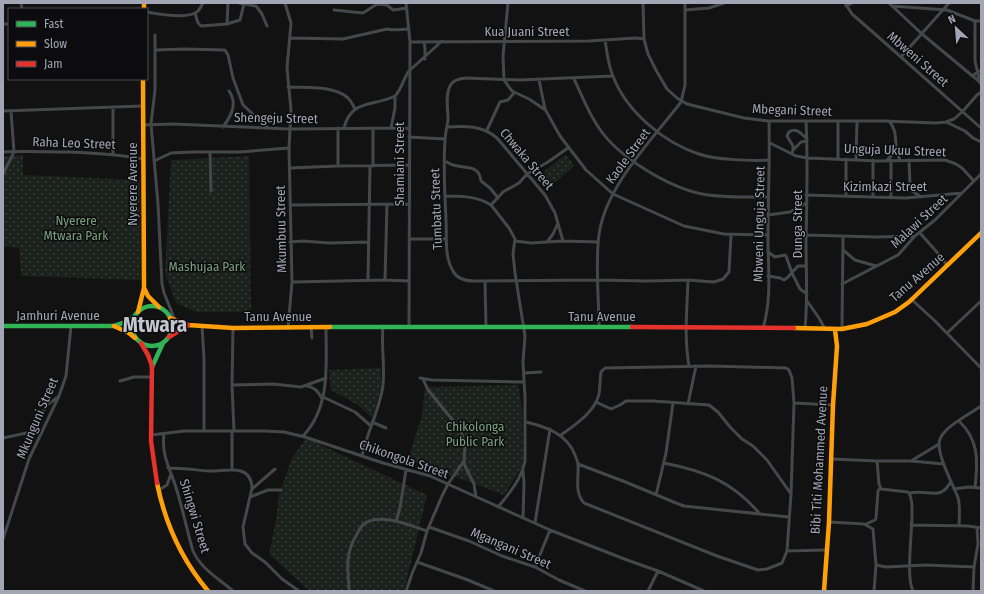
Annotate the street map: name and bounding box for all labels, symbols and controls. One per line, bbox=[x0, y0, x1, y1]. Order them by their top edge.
legend bbox=[8, 8, 148, 80]
north arrow bbox=[936, 8, 976, 48]
text: N bbox=[946, 12, 958, 27]
text: Fast bbox=[44, 17, 63, 31]
street label: Kua Juani Street bbox=[485, 24, 570, 39]
street label: Mbweni Street bbox=[884, 28, 952, 90]
text: Slow bbox=[44, 37, 67, 51]
text: Jam bbox=[44, 57, 62, 71]
street label: Mbegani Street bbox=[752, 101, 833, 119]
street label: Shengeju Street bbox=[234, 110, 319, 126]
street label: Shamiani Street bbox=[392, 121, 407, 206]
street label: Chwaka Street bbox=[497, 125, 557, 193]
street label: Kaole Street bbox=[603, 125, 654, 187]
street label: Raha Leo Street bbox=[32, 134, 117, 152]
street label: Unguja Ukuu Street bbox=[844, 141, 947, 159]
street label: Nyerere Avenue bbox=[125, 142, 140, 226]
street label: Mbweni Unguja Street bbox=[750, 165, 768, 282]
street label: Tumbatu Street bbox=[427, 167, 445, 250]
street label: Kizimkazi Street bbox=[843, 179, 928, 194]
street label: Mkumbuu Street bbox=[273, 184, 289, 273]
street label: Dunga Street bbox=[790, 189, 805, 258]
street label: Malawi Street bbox=[888, 190, 951, 251]
park label: Nyerere Mtwara Park bbox=[44, 213, 109, 243]
street label: Tanu Avenue bbox=[887, 249, 947, 305]
park label: Mashujaa Park bbox=[169, 259, 246, 274]
street label: Jamhuri Avenue bbox=[16, 308, 100, 323]
street label: Tanu Avenue bbox=[244, 309, 312, 324]
street label: Tanu Avenue bbox=[568, 309, 636, 324]
district label: Mtwara bbox=[123, 312, 187, 338]
street label: Mkunguni Street bbox=[13, 374, 61, 461]
street label: Bibi Titi Mohammed Avenue bbox=[808, 386, 830, 534]
park label: Chikolonga Public Park bbox=[446, 419, 505, 449]
street label: Chikongola Street bbox=[357, 437, 451, 482]
street label: Shingwi Street bbox=[177, 477, 214, 555]
street label: Mgangani Street bbox=[469, 524, 554, 572]

